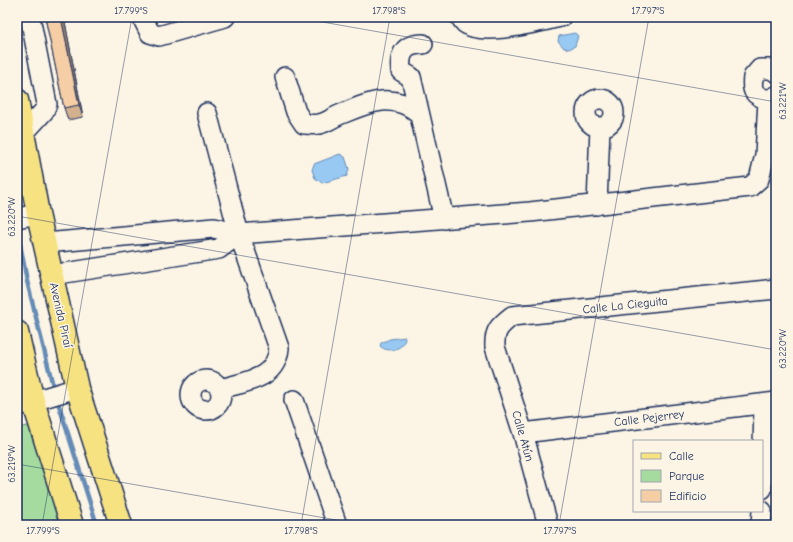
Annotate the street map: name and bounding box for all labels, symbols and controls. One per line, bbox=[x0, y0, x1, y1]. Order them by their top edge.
text: 17.799°S bbox=[114, 5, 148, 17]
text: 17.798°S bbox=[372, 5, 406, 17]
text: 17.797°S bbox=[632, 5, 665, 17]
text: 63.221°W bbox=[777, 82, 789, 120]
text: 63.220°W bbox=[6, 197, 18, 237]
street label: Avenida Piraí bbox=[47, 281, 75, 349]
street label: Calle La Cieguita bbox=[582, 294, 668, 316]
text: 63.220°W bbox=[777, 329, 789, 369]
street label: Calle Pejerrey bbox=[613, 407, 686, 429]
street label: Calle Atún bbox=[509, 409, 537, 463]
legend bbox=[633, 440, 763, 512]
text: 63.219°W bbox=[6, 445, 18, 483]
text: Calle bbox=[669, 449, 694, 463]
text: Parque bbox=[669, 469, 704, 483]
text: Edificio bbox=[669, 489, 706, 503]
text: 17.799°S bbox=[26, 525, 60, 537]
text: 17.798°S bbox=[284, 525, 318, 537]
text: 17.797°S bbox=[544, 525, 577, 537]

